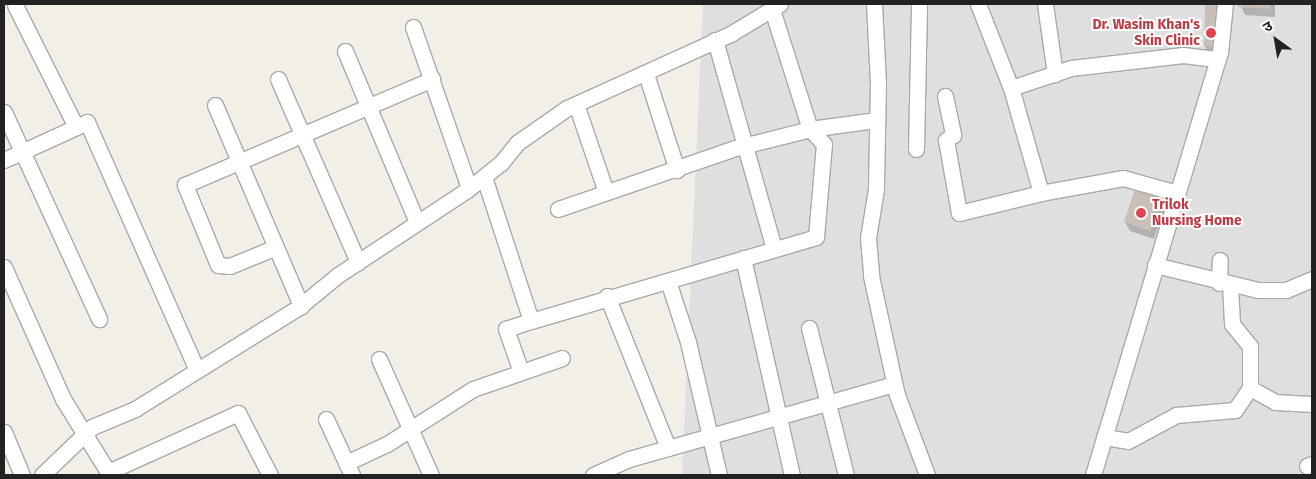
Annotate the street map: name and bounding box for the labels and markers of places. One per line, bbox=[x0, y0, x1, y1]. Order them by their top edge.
place label: Dr. Wasim Khan's Skin Clinic bbox=[1092, 17, 1200, 49]
marker: Dr. Wasim Khan's Skin Clinic bbox=[1204, 26, 1218, 40]
place label: Trilok Nursing Home bbox=[1152, 197, 1242, 230]
marker: Trilok Nursing Home bbox=[1134, 206, 1148, 220]

